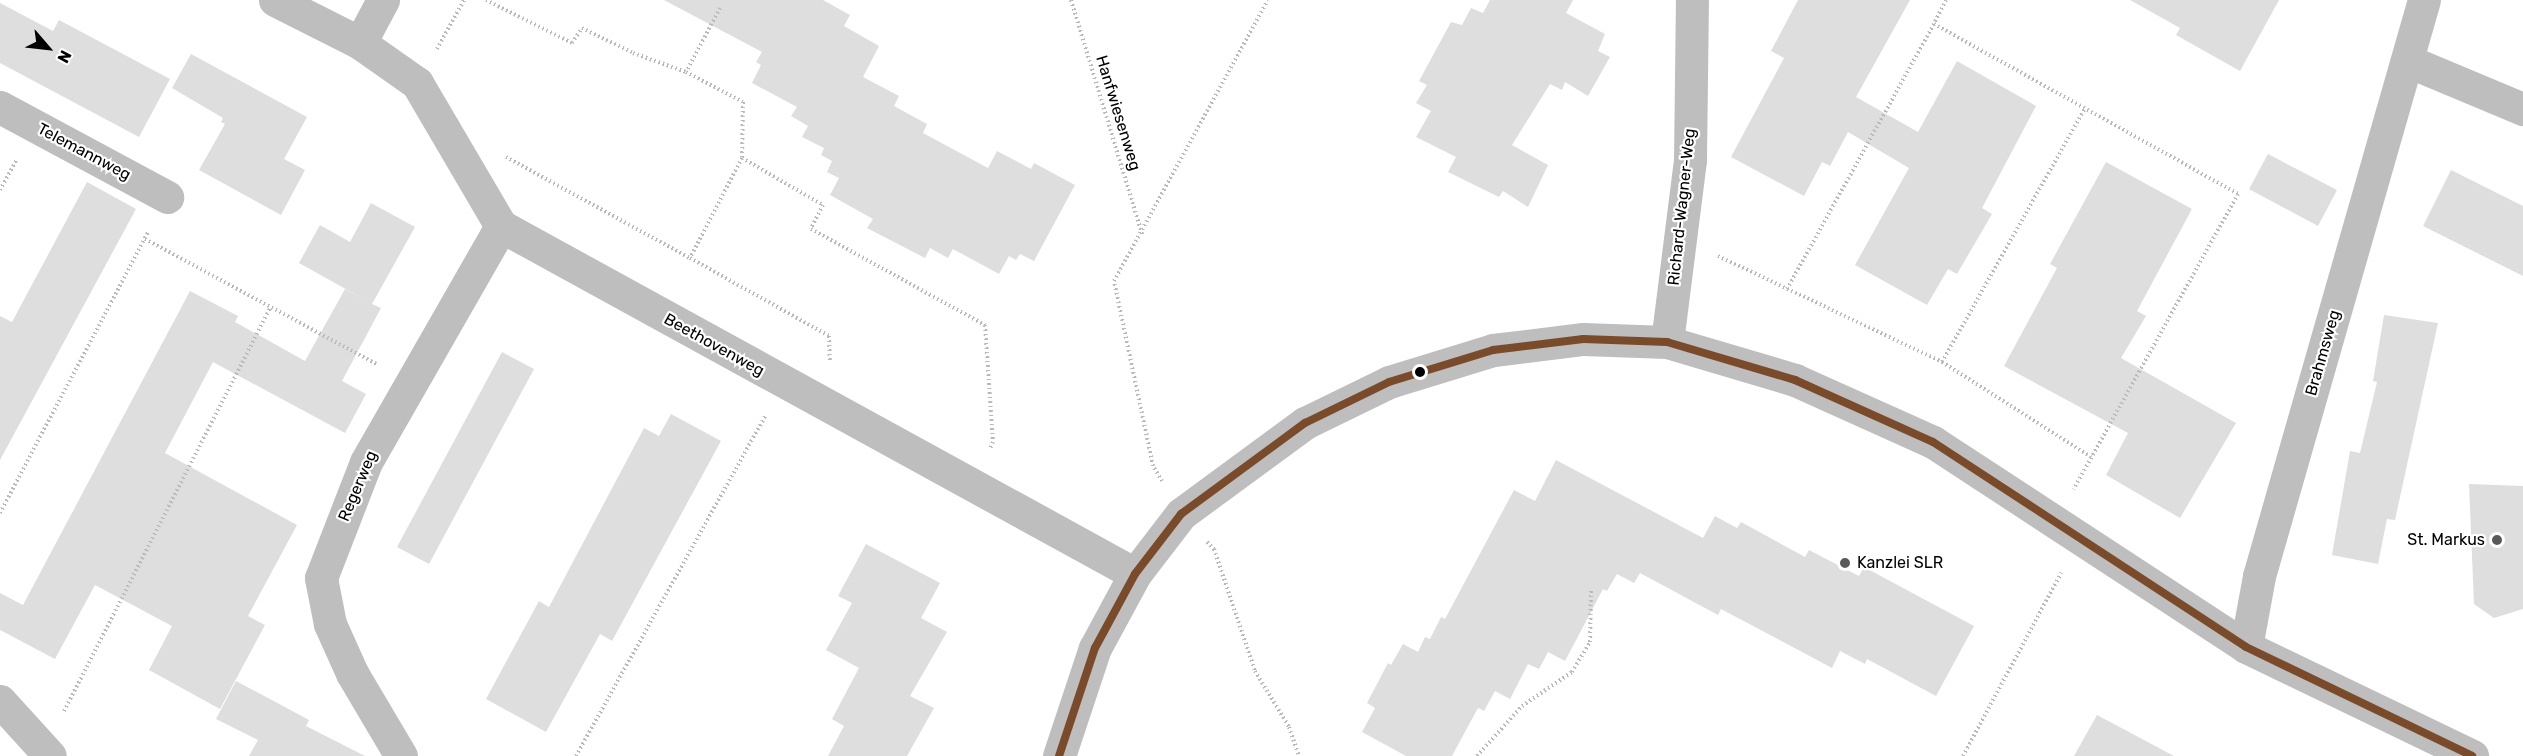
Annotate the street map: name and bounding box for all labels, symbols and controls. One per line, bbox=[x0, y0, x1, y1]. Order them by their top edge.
north arrow bbox=[18, 18, 78, 78]
text: N bbox=[53, 47, 75, 66]
street label: Hanfwiesenweg bbox=[1091, 53, 1145, 173]
street label: Telemannweg bbox=[34, 119, 134, 185]
street label: Richard-Wagner-Weg bbox=[1664, 127, 1700, 287]
street label: Brahmsweg bbox=[2302, 308, 2344, 398]
street label: Beethovenweg bbox=[661, 310, 767, 380]
unlabelled marker bbox=[1414, 366, 1426, 378]
street label: Regerweg bbox=[334, 448, 382, 524]
place label: St. Markus bbox=[2407, 530, 2485, 550]
marker: St. Markus bbox=[2490, 533, 2504, 547]
place label: Kanzlei SLR bbox=[1857, 553, 1943, 573]
marker: Kanzlei SLR bbox=[1838, 556, 1852, 570]

